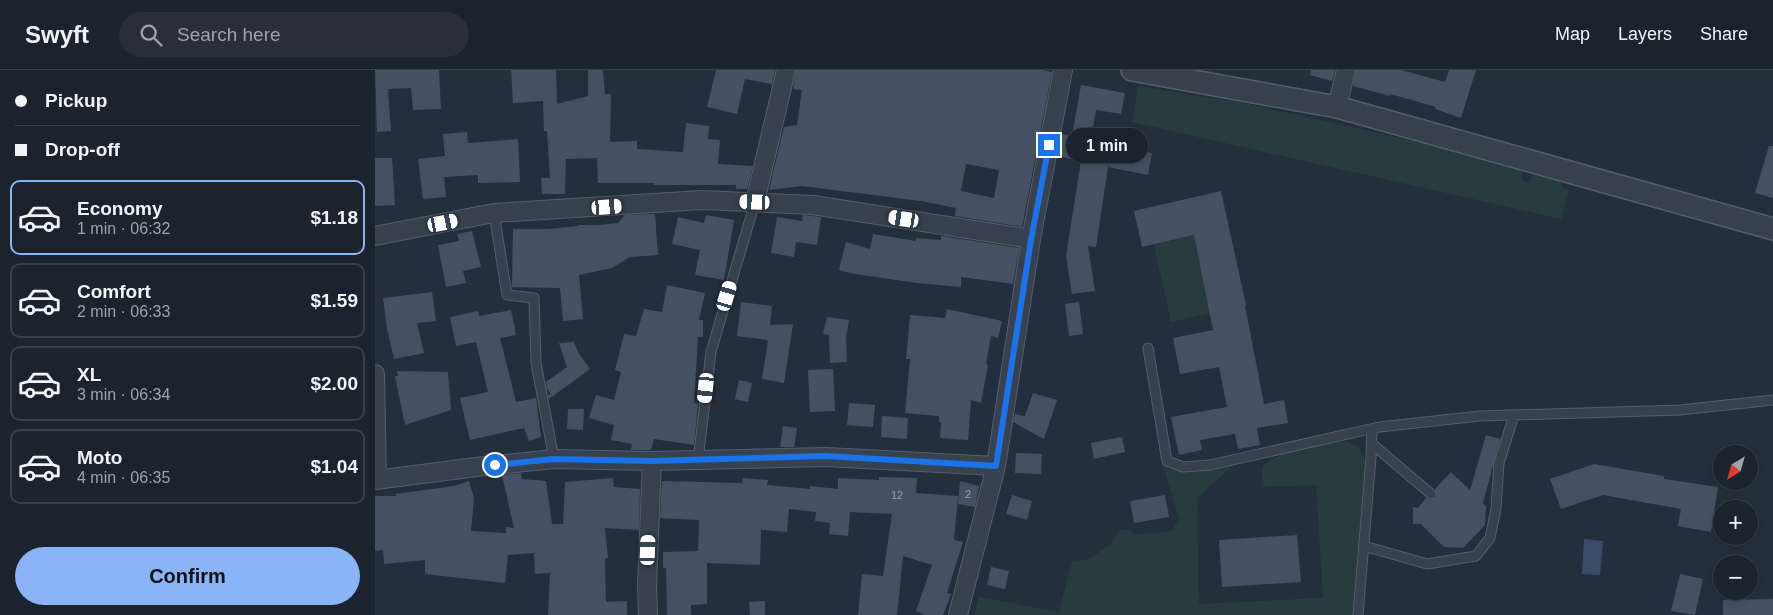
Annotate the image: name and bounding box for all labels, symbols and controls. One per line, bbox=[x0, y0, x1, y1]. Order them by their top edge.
search box bbox=[119, 12, 469, 57]
text: Swyft bbox=[25, 21, 89, 48]
icon: search bbox=[137, 21, 165, 49]
text: Search here bbox=[177, 24, 281, 45]
text: Map bbox=[1555, 24, 1590, 44]
text: Layers bbox=[1618, 24, 1672, 44]
text: Share bbox=[1700, 24, 1748, 44]
text: Pickup bbox=[45, 90, 107, 111]
callout: 1 min bbox=[1067, 128, 1149, 162]
route end bbox=[1038, 134, 1060, 156]
text: 1 min bbox=[1086, 137, 1128, 154]
text: Drop-off bbox=[45, 139, 120, 160]
car bbox=[739, 194, 770, 210]
icon: car bbox=[17, 195, 62, 240]
text: Economy bbox=[77, 198, 163, 219]
car bbox=[591, 198, 622, 216]
text: $1.18 bbox=[310, 207, 358, 228]
car bbox=[888, 209, 919, 229]
car bbox=[426, 213, 459, 233]
text: 1 min · 06:32 bbox=[77, 220, 170, 237]
icon: car bbox=[17, 278, 62, 323]
car bbox=[715, 279, 738, 313]
text: Comfort bbox=[77, 281, 151, 302]
text: $1.59 bbox=[310, 290, 358, 311]
text: 2 min · 06:33 bbox=[77, 303, 170, 320]
icon: car bbox=[17, 361, 62, 406]
text: XL bbox=[77, 364, 101, 385]
car bbox=[696, 372, 715, 404]
text: $2.00 bbox=[310, 373, 358, 394]
text: 3 min · 06:34 bbox=[77, 386, 170, 403]
icon: car bbox=[17, 444, 62, 489]
north arrow bbox=[1713, 445, 1757, 490]
map controls bbox=[1713, 445, 1758, 600]
text: Moto bbox=[77, 447, 122, 468]
route start bbox=[484, 454, 506, 476]
text: $1.04 bbox=[310, 456, 358, 477]
text: 4 min · 06:35 bbox=[77, 469, 170, 486]
house number: 2 bbox=[965, 488, 971, 500]
house number: 12 bbox=[891, 489, 903, 501]
button: + bbox=[1713, 500, 1758, 545]
car bbox=[639, 535, 656, 565]
button: Confirm bbox=[15, 547, 360, 605]
button: − bbox=[1713, 555, 1758, 600]

